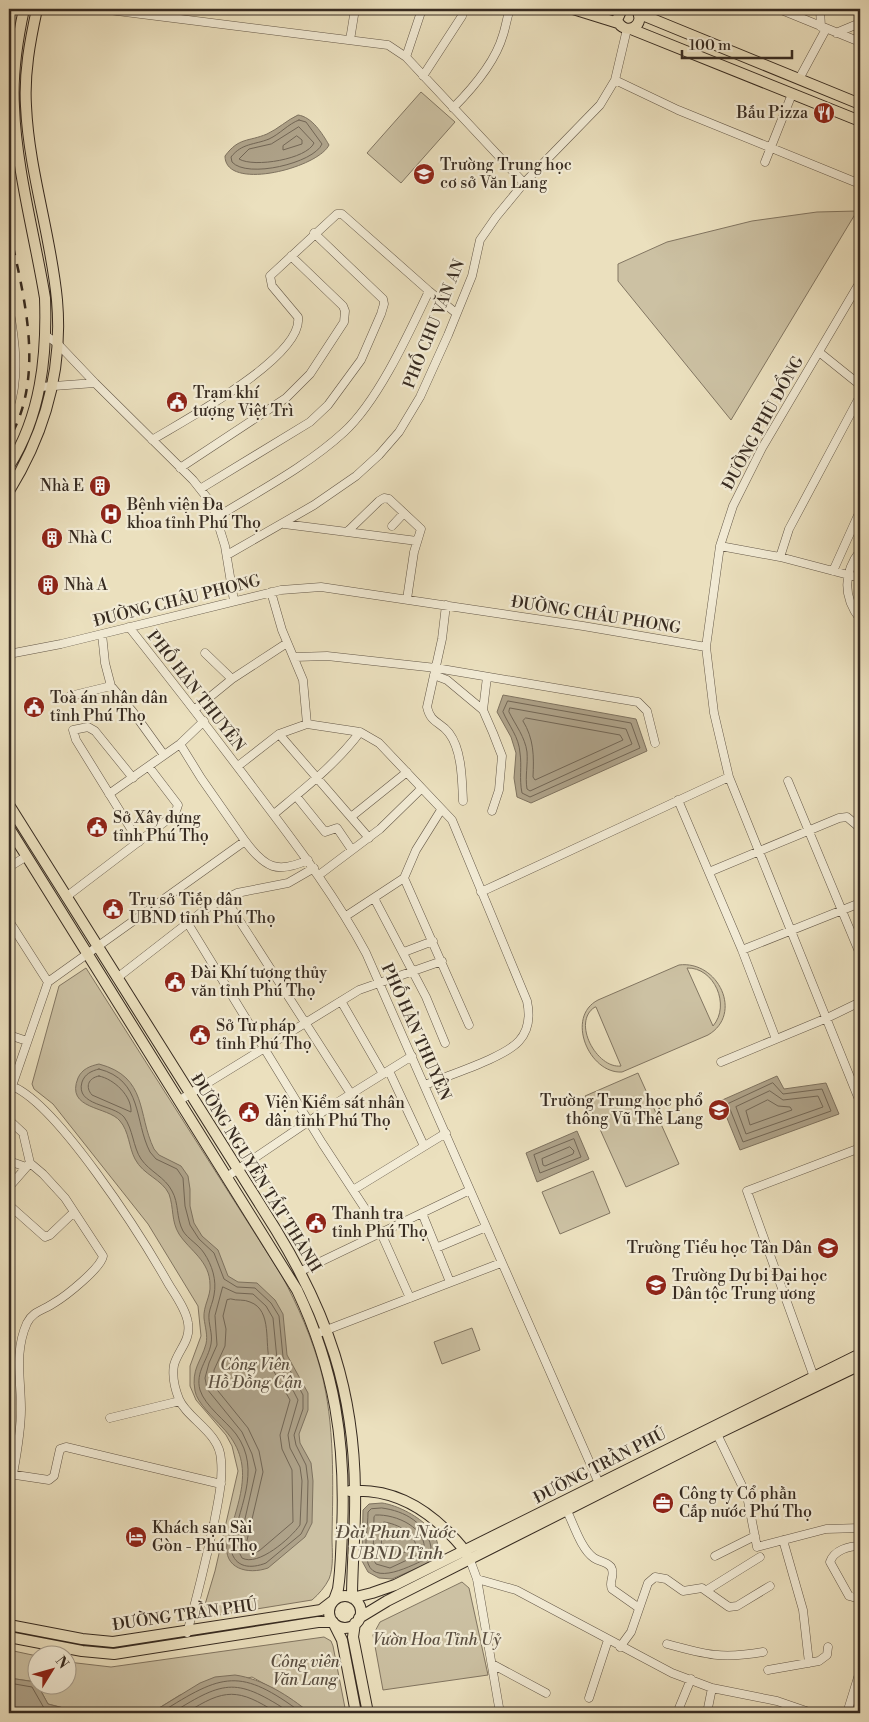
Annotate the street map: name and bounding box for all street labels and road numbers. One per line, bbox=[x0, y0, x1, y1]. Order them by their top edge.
street label: PHỐ CHU VĂN AN bbox=[395, 255, 469, 391]
street label: ĐƯỜNG PHÙ ĐỔNG bbox=[714, 351, 808, 493]
street label: ĐƯỜNG CHÂU PHONG bbox=[91, 569, 263, 631]
street label: ĐƯỜNG CHÂU PHONG bbox=[510, 590, 683, 638]
street label: PHỐ HÀN THUYÊN bbox=[143, 624, 253, 756]
street label: PHỐ HÀN THUYÊN bbox=[377, 959, 459, 1104]
street label: ĐƯỜNG NGUYỄN TẤT THÀNH bbox=[186, 1067, 330, 1276]
street label: ĐƯỜNG TRẦN PHÚ bbox=[528, 1420, 670, 1508]
street label: ĐƯỜNG TRẦN PHÚ bbox=[110, 1591, 259, 1635]

